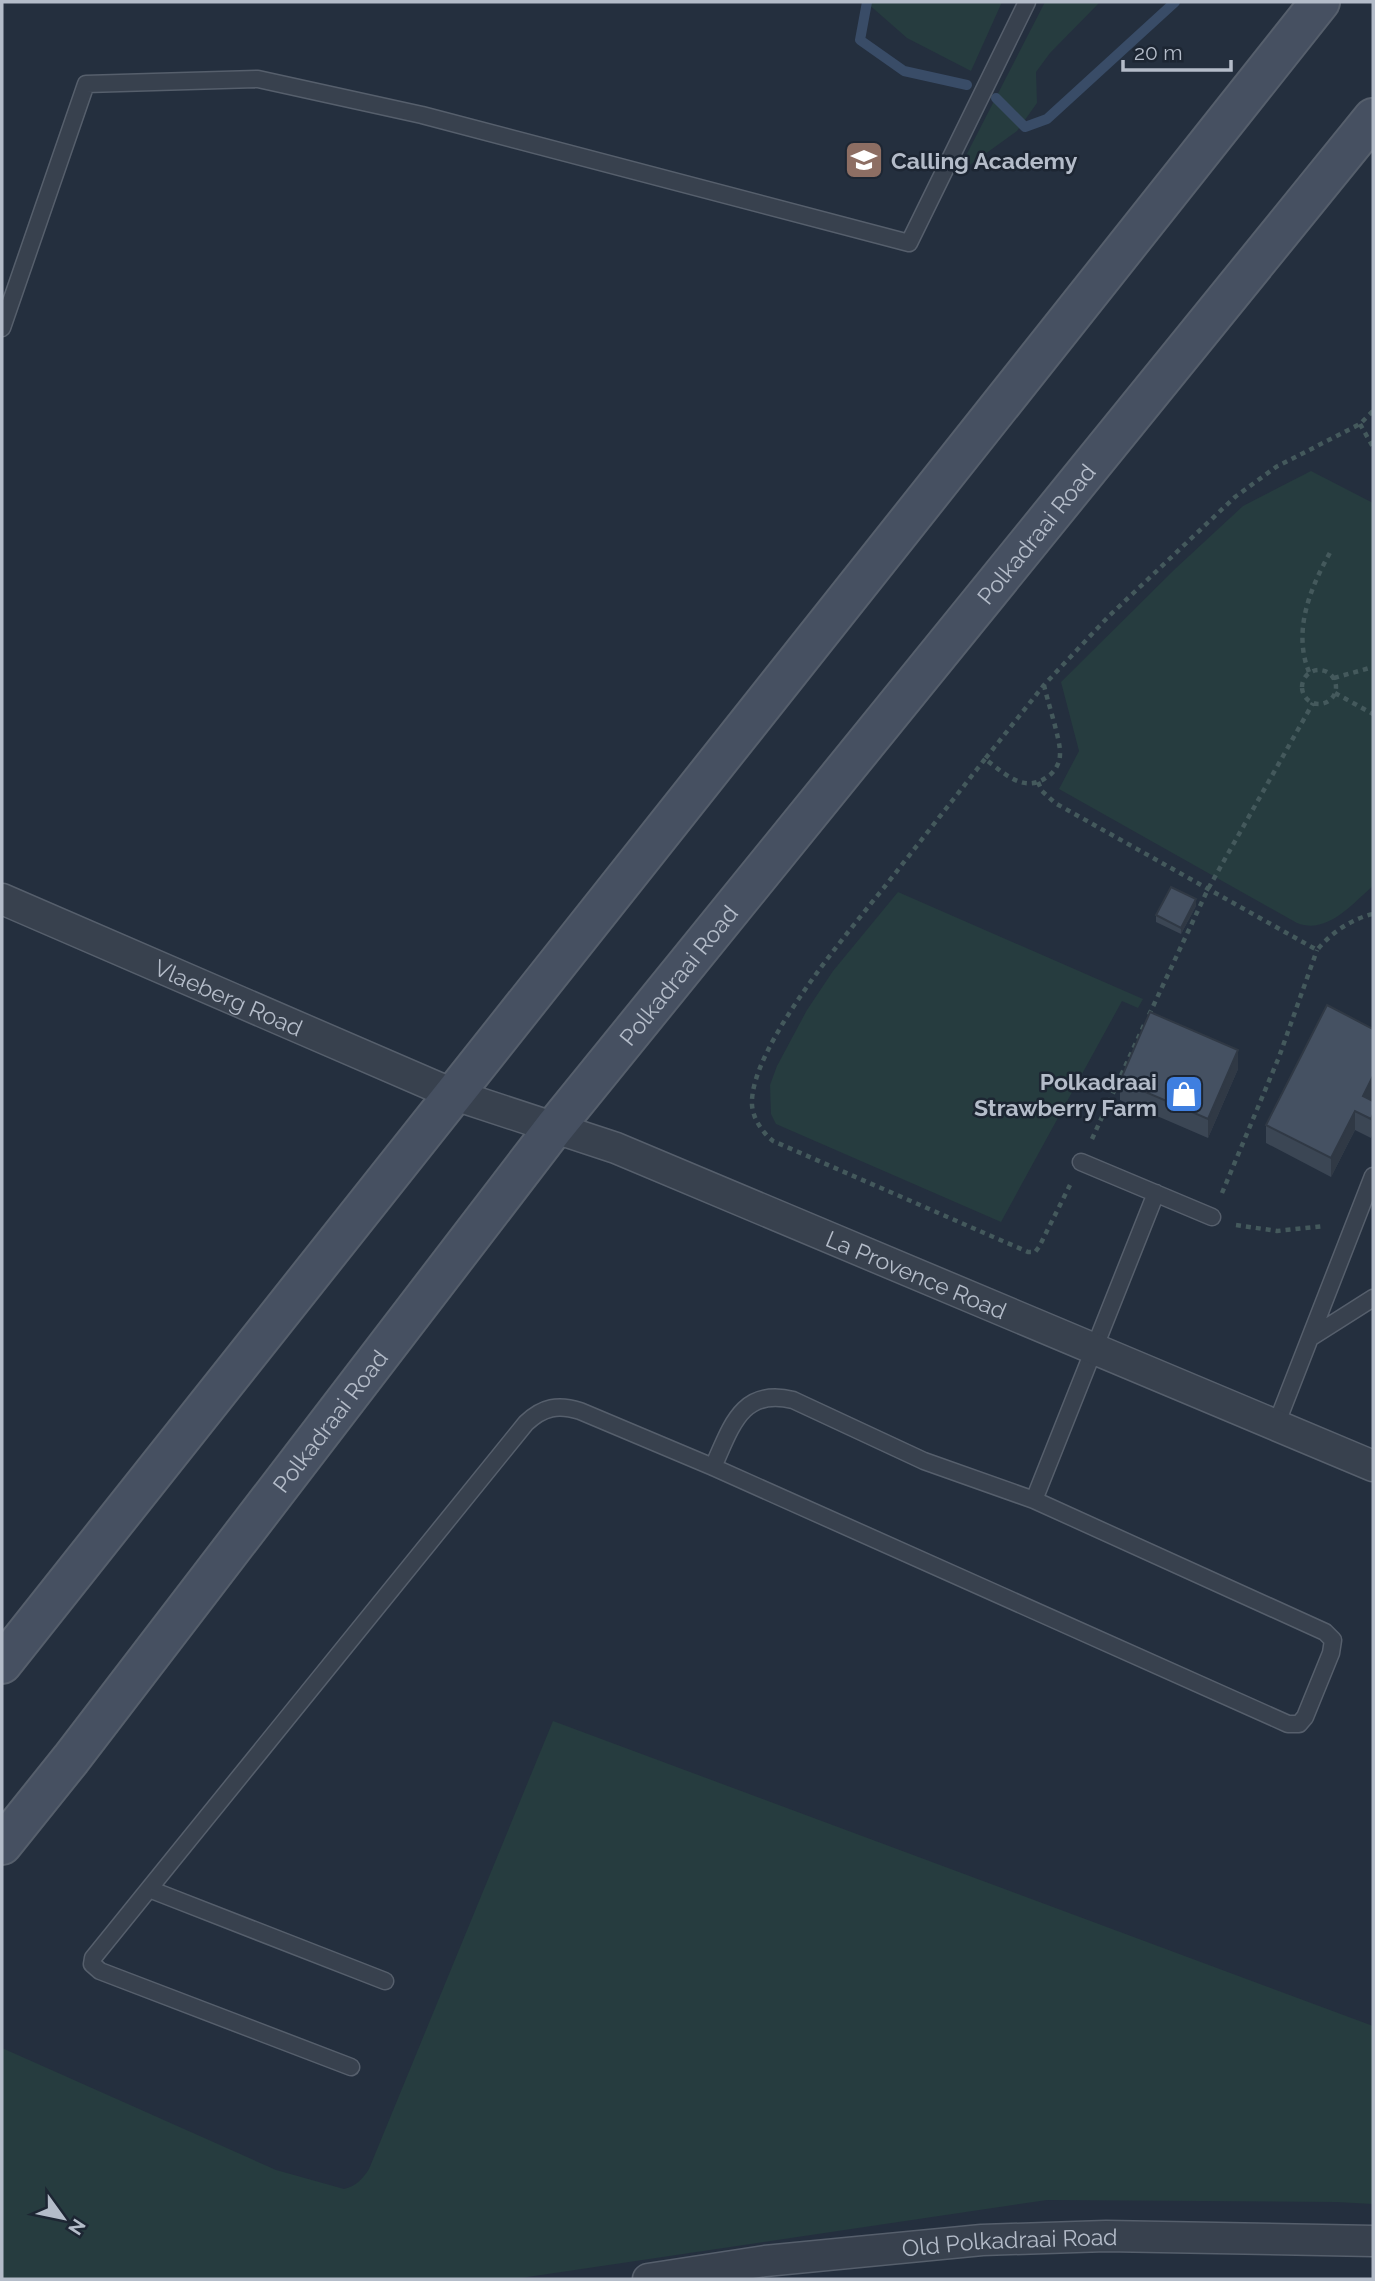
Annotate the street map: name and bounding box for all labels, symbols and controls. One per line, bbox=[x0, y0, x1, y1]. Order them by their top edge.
scale bar bbox=[1123, 28, 1232, 72]
text: 20 m bbox=[1134, 40, 1182, 65]
school or university icon: Calling Academy bbox=[843, 139, 885, 181]
place label: Calling Academy bbox=[891, 147, 1078, 174]
street label: Polkadraai Road bbox=[971, 458, 1101, 609]
street label: Polkadraai Road bbox=[613, 899, 743, 1050]
street label: Vlaeberg Road bbox=[150, 953, 307, 1041]
place label: Polkadraai Strawberry Farm bbox=[974, 1068, 1157, 1121]
shop icon: Polkadraai Strawberry Farm bbox=[1163, 1073, 1205, 1115]
street label: La Provence Road bbox=[822, 1224, 1011, 1324]
street label: Polkadraai Road bbox=[267, 1344, 393, 1498]
north arrow bbox=[28, 2183, 98, 2253]
text: N bbox=[64, 2215, 90, 2239]
street label: Old Polkadraai Road bbox=[901, 2222, 1118, 2261]

